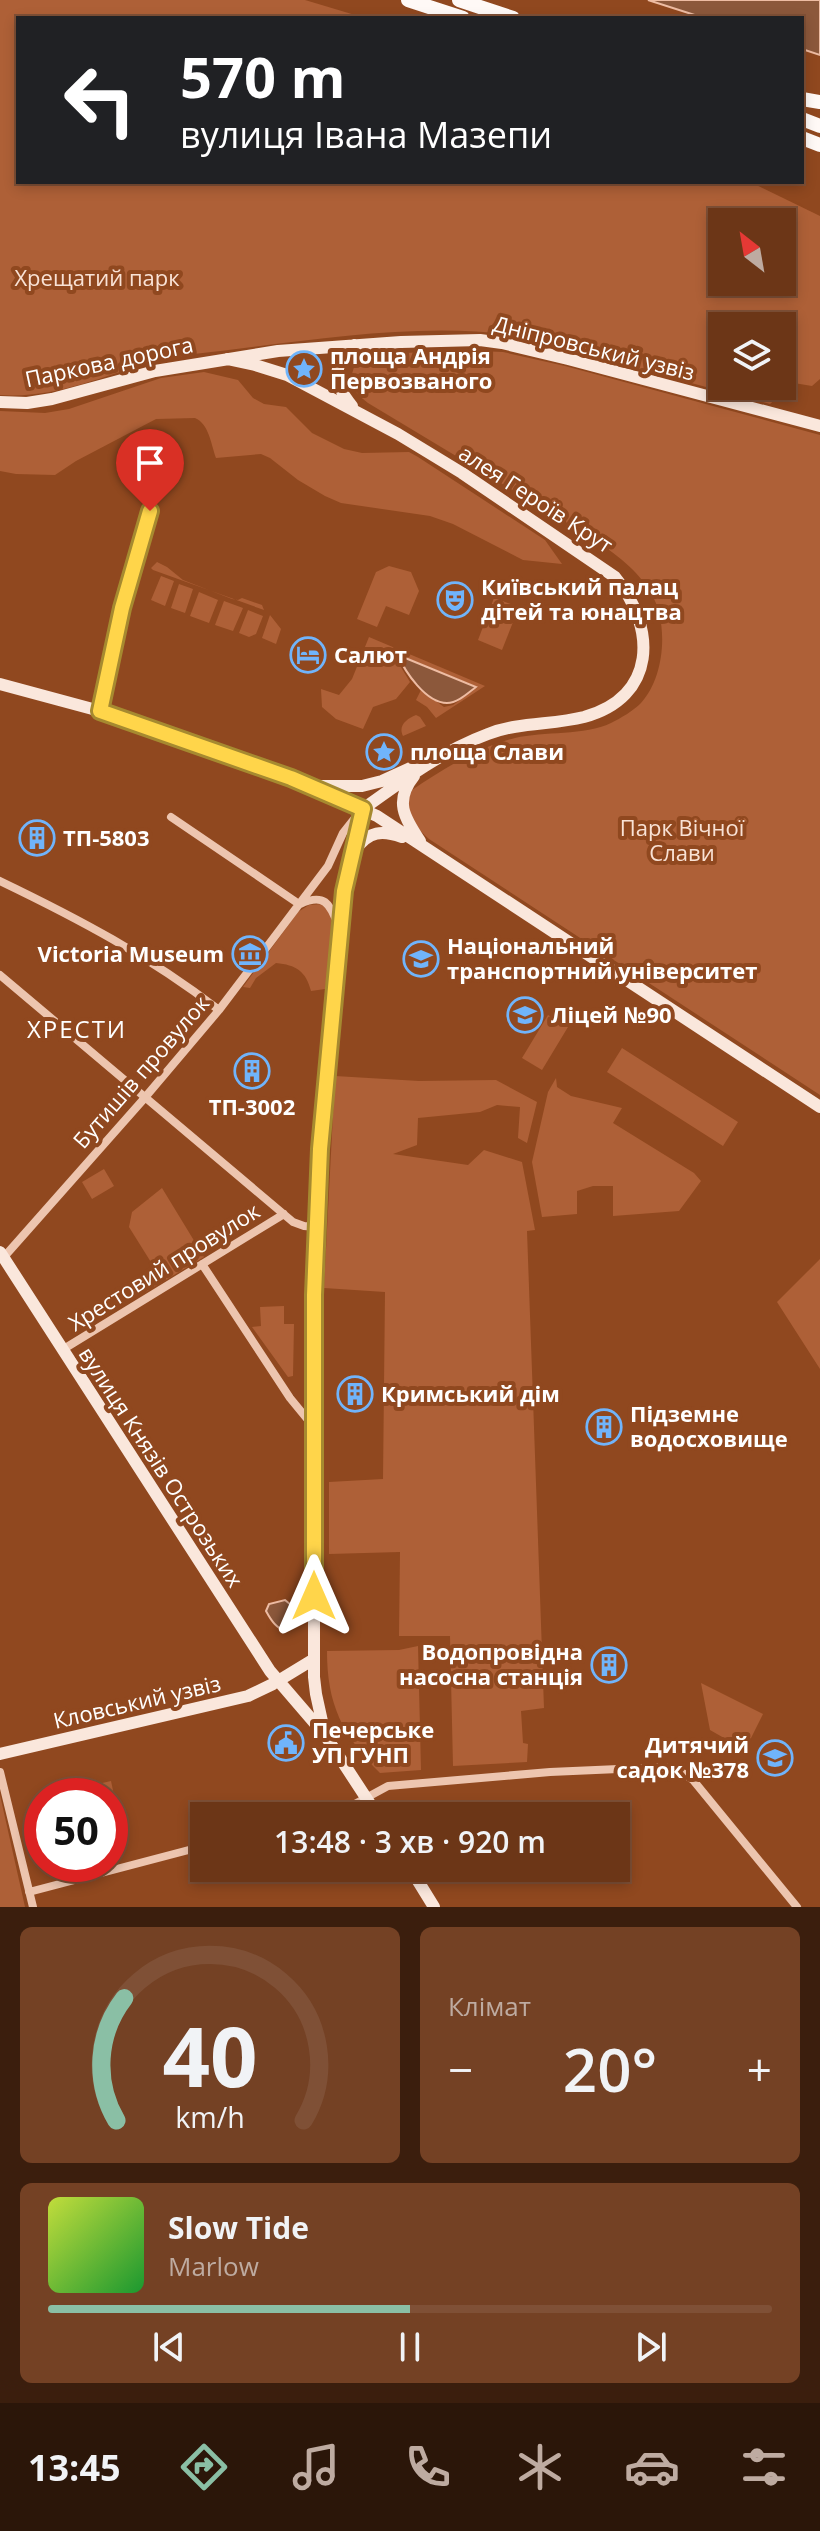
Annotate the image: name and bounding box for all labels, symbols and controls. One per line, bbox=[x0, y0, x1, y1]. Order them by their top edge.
text: 570 m bbox=[180, 38, 346, 114]
icon: left bbox=[48, 48, 152, 152]
text: вулиця Івана Мазепи bbox=[180, 110, 552, 159]
north arrow bbox=[708, 208, 796, 296]
map controls bbox=[708, 208, 796, 400]
park label: Хрещатий парк bbox=[14, 262, 180, 292]
street label: Дніпровський узвіз bbox=[490, 307, 698, 387]
button: layers bbox=[708, 312, 796, 400]
street label: Паркова дорога bbox=[22, 329, 196, 393]
place label: площа Андрія Первозваного bbox=[330, 340, 492, 395]
place icon: площа Андрія Первозваного bbox=[285, 350, 323, 388]
pin bbox=[116, 429, 184, 511]
street label: алея Героїв Крут bbox=[454, 437, 619, 559]
icon: arrive bbox=[128, 441, 172, 485]
place label: Київський палац дітей та юнацтва bbox=[481, 571, 682, 626]
theatre icon: Київський палац дітей та юнацтва bbox=[436, 581, 474, 619]
hotel icon: Салют bbox=[289, 636, 327, 674]
place label: Салют bbox=[334, 639, 407, 669]
place icon: площа Слави bbox=[365, 733, 403, 771]
place label: площа Слави bbox=[410, 736, 564, 766]
park label: Парк Вічної Слави bbox=[620, 812, 745, 867]
building icon: ТП-5803 bbox=[18, 819, 56, 857]
place label: ТП-5803 bbox=[63, 822, 150, 852]
place label: Національний транспортний університет bbox=[447, 930, 757, 985]
museum icon: Victoria Museum bbox=[231, 935, 269, 973]
place label: Victoria Museum bbox=[38, 938, 224, 968]
school or university icon: Національний транспортний університет bbox=[402, 940, 440, 978]
street label: Бутишів провулок bbox=[65, 988, 215, 1154]
school or university icon: Ліцей №90 bbox=[506, 996, 544, 1034]
place label: Ліцей №90 bbox=[551, 999, 672, 1029]
district label: ХРЕСТИ bbox=[27, 1012, 127, 1045]
building icon: ТП-3002 bbox=[233, 1052, 271, 1090]
place label: ТП-3002 bbox=[209, 1091, 295, 1121]
street label: Хрестовий провулок bbox=[62, 1195, 265, 1337]
street label: вулиця Князів Острозьких bbox=[73, 1340, 251, 1593]
building icon: Кримський дім bbox=[336, 1375, 374, 1413]
place label: Кримський дім bbox=[381, 1378, 560, 1408]
place label: Підземне водосховище bbox=[630, 1398, 788, 1453]
building icon: Підземне водосховище bbox=[585, 1408, 623, 1446]
position arrow bbox=[272, 1554, 356, 1638]
place label: Водопровідна насосна станція bbox=[399, 1636, 583, 1691]
building icon: Водопровідна насосна станція bbox=[590, 1646, 628, 1684]
street label: Кловський узвіз bbox=[50, 1667, 223, 1735]
place label: Печерське УП ГУНП bbox=[312, 1714, 434, 1769]
public building icon: Печерське УП ГУНП bbox=[267, 1724, 305, 1762]
place label: Дитячий садок №378 bbox=[616, 1729, 749, 1784]
school or university icon: Дитячий садок №378 bbox=[756, 1739, 794, 1777]
speed limit sign: 50 bbox=[24, 1778, 128, 1882]
text: 13:48 · 3 хв · 920 m bbox=[274, 1821, 546, 1862]
text: Клімат bbox=[448, 1988, 531, 2024]
text: 40 bbox=[162, 1998, 258, 2111]
text: 20° bbox=[563, 2028, 657, 2110]
text: − bbox=[448, 2039, 473, 2099]
text: + bbox=[747, 2039, 772, 2099]
text: km/h bbox=[175, 2097, 245, 2136]
text: Slow Tide bbox=[168, 2207, 309, 2248]
text: Marlow bbox=[168, 2248, 259, 2284]
icon: previous bbox=[147, 2325, 191, 2369]
icon: pause bbox=[388, 2325, 432, 2369]
icon: next bbox=[629, 2325, 673, 2369]
icon: directions bbox=[176, 2439, 232, 2495]
icon: music bbox=[288, 2439, 344, 2495]
icon: phone bbox=[400, 2439, 456, 2495]
icon: climate bbox=[512, 2439, 568, 2495]
icon: car bbox=[624, 2439, 680, 2495]
icon: filters bbox=[736, 2439, 792, 2495]
text: 13:45 bbox=[28, 2443, 121, 2492]

